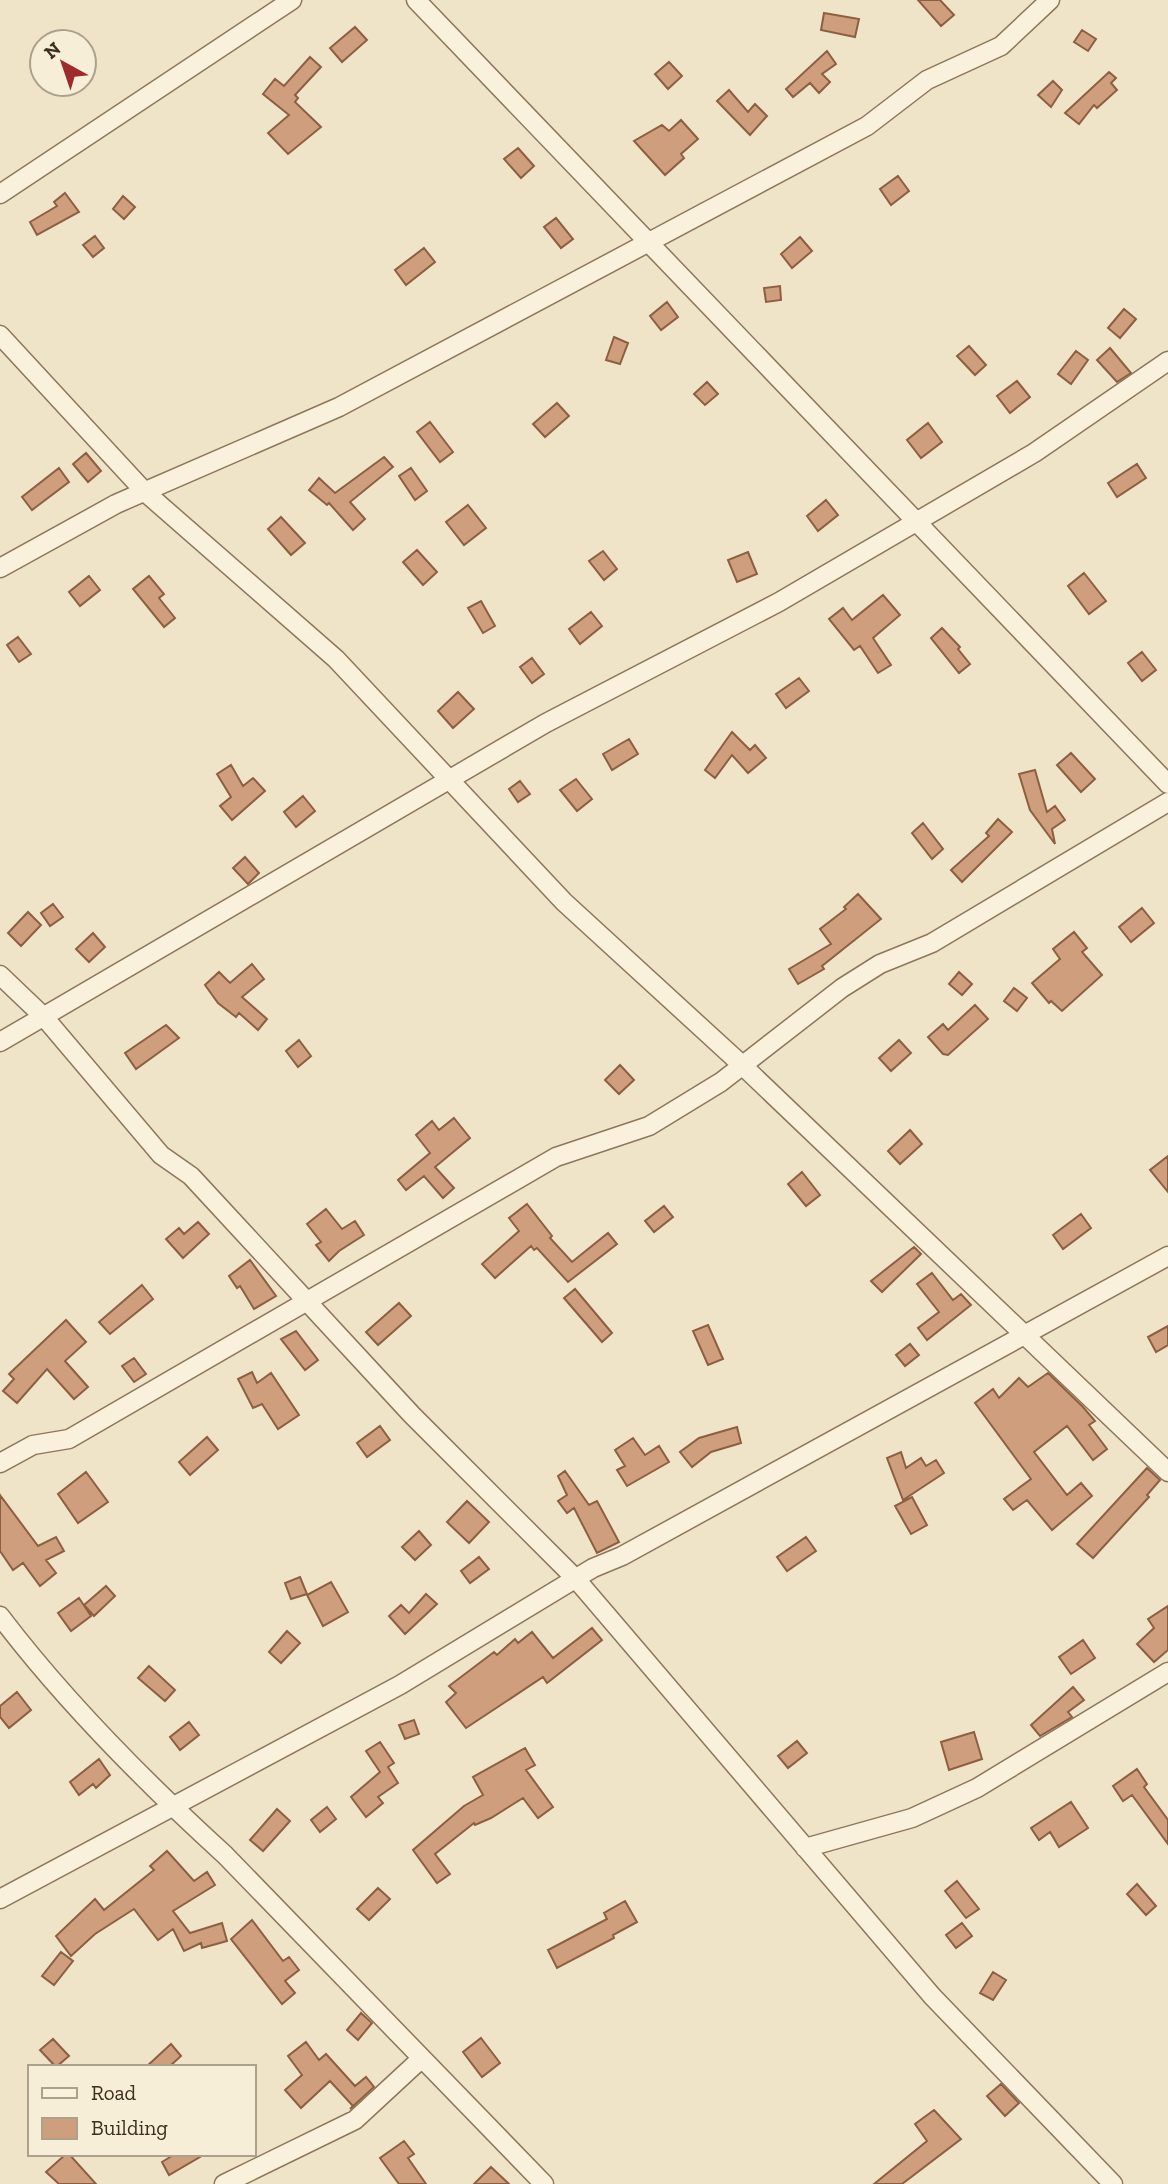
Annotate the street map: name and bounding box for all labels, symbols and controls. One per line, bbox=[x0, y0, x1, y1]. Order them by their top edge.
north arrow bbox=[28, 28, 98, 98]
text: N bbox=[39, 37, 65, 64]
legend bbox=[28, 2065, 256, 2156]
text: Road bbox=[91, 2080, 137, 2105]
text: Building bbox=[91, 2115, 168, 2140]

